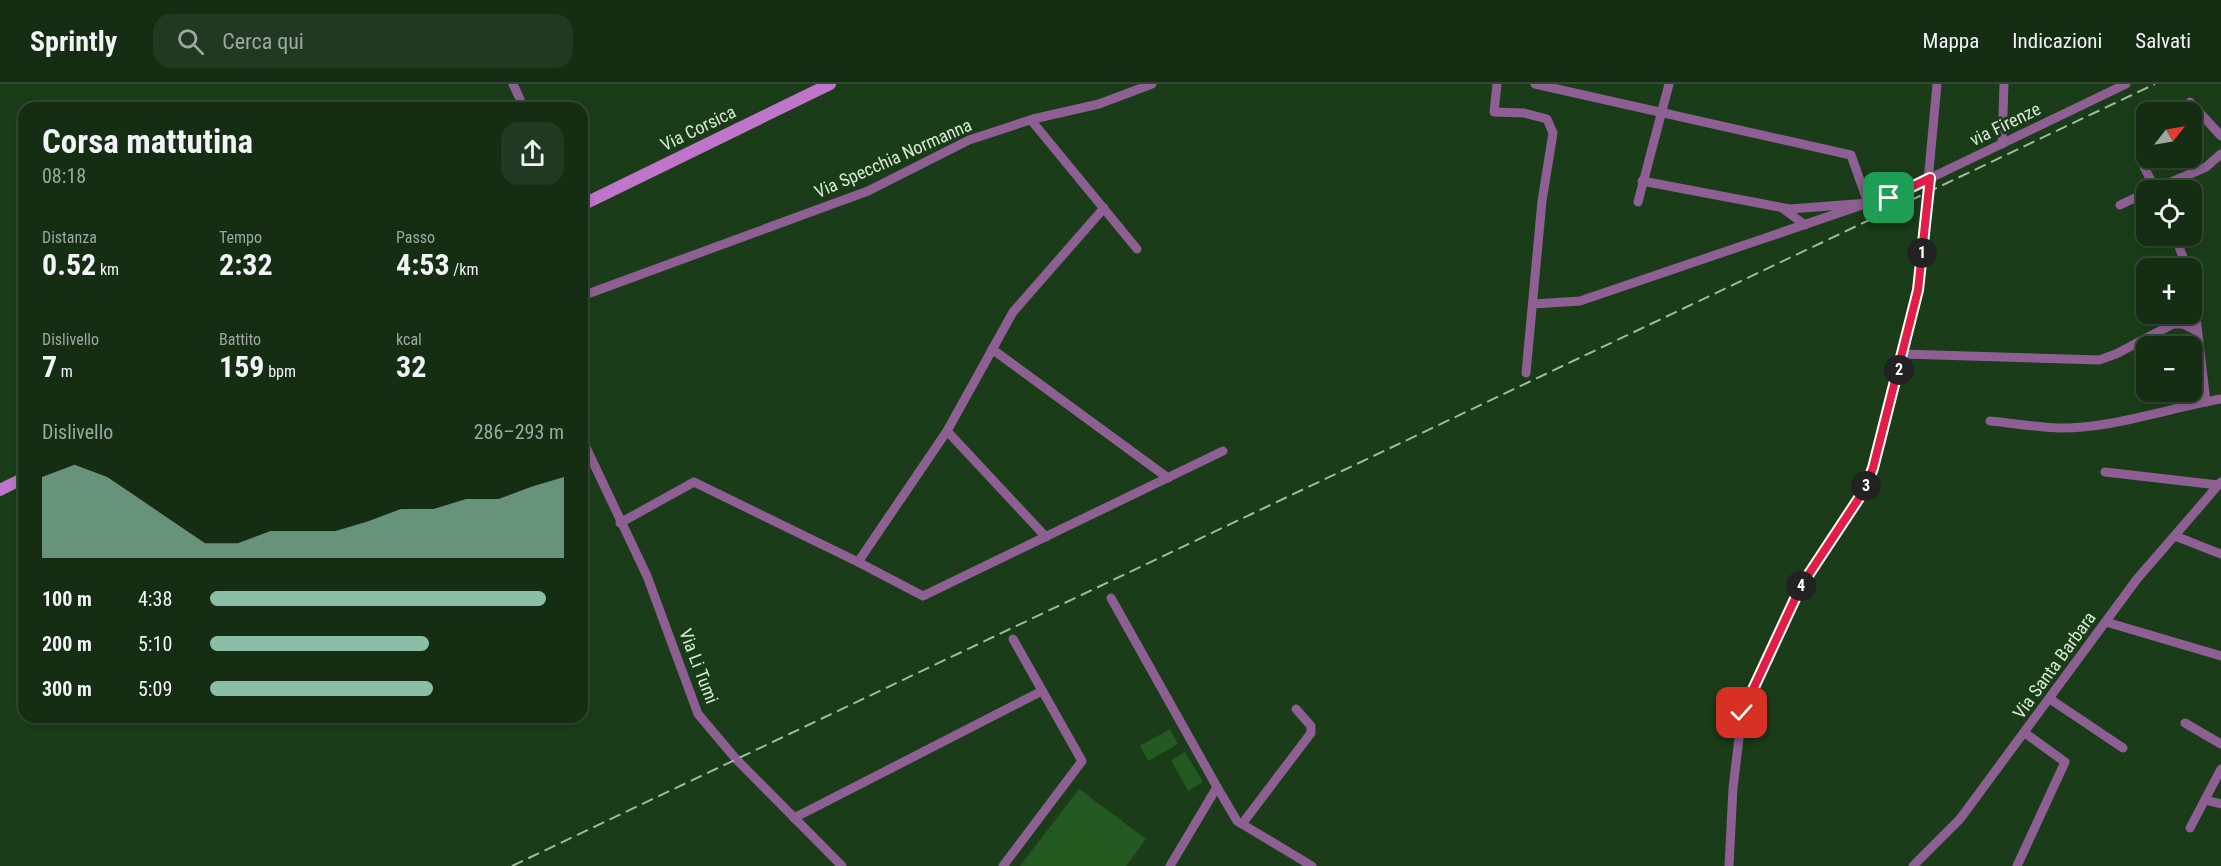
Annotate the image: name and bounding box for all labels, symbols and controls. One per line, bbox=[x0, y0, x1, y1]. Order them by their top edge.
search box bbox=[153, 14, 573, 68]
text: Sprintly bbox=[30, 25, 117, 58]
icon: search bbox=[174, 25, 207, 58]
text: Cerca qui bbox=[222, 29, 304, 54]
text: Mappa bbox=[1923, 29, 1979, 53]
text: Indicazioni bbox=[2012, 29, 2102, 53]
text: Salvati bbox=[2135, 29, 2191, 53]
street label: via Firenze bbox=[1966, 98, 2044, 150]
street label: Via Corsica bbox=[657, 101, 739, 155]
north arrow bbox=[2136, 102, 2202, 168]
map controls bbox=[2136, 102, 2202, 402]
street label: Via Specchia Normanna bbox=[811, 114, 975, 202]
text: Corsa mattutina bbox=[42, 122, 253, 161]
button: share bbox=[501, 122, 564, 185]
text: 08:18 bbox=[42, 164, 86, 188]
pin bbox=[1863, 172, 1914, 223]
button: locate bbox=[2136, 180, 2202, 246]
icon: arrive bbox=[1872, 181, 1905, 214]
text: Distanza bbox=[42, 228, 97, 247]
text: Tempo bbox=[219, 228, 262, 247]
text: Passo bbox=[396, 228, 435, 247]
pin: 1 bbox=[1907, 238, 1937, 268]
text: 1 bbox=[1918, 243, 1926, 262]
text: 0.52 bbox=[42, 247, 96, 282]
text: 2:32 bbox=[219, 247, 273, 282]
text: 4:53 bbox=[396, 247, 450, 282]
button: + bbox=[2136, 258, 2202, 324]
text: km bbox=[96, 260, 119, 279]
text: /km bbox=[450, 260, 479, 279]
text: Dislivello bbox=[42, 330, 99, 349]
text: Battito bbox=[219, 330, 261, 349]
text: kcal bbox=[396, 330, 422, 349]
button: − bbox=[2136, 336, 2202, 402]
text: 7 bbox=[42, 349, 57, 384]
text: 159 bbox=[219, 349, 264, 384]
text: 32 bbox=[396, 349, 426, 384]
pin: 2 bbox=[1884, 355, 1914, 385]
text: 2 bbox=[1895, 360, 1903, 379]
text: m bbox=[57, 362, 73, 381]
text: bpm bbox=[264, 362, 296, 381]
text: Dislivello bbox=[42, 420, 113, 444]
text: 286–293 m bbox=[474, 420, 564, 444]
pin: 3 bbox=[1851, 471, 1881, 501]
text: 3 bbox=[1862, 476, 1870, 495]
pin: 4 bbox=[1786, 571, 1816, 601]
text: 4 bbox=[1797, 576, 1805, 595]
text: 100 m bbox=[42, 587, 92, 611]
text: 4:38 bbox=[138, 587, 172, 611]
street label: Via Santa Barbara bbox=[2008, 607, 2100, 723]
street label: Via Li Tumi bbox=[675, 626, 723, 706]
text: 200 m bbox=[42, 632, 92, 656]
text: 5:10 bbox=[138, 632, 172, 656]
text: 300 m bbox=[42, 677, 92, 701]
text: 5:09 bbox=[138, 677, 172, 701]
pin bbox=[1716, 687, 1767, 738]
icon: check bbox=[1725, 696, 1758, 729]

